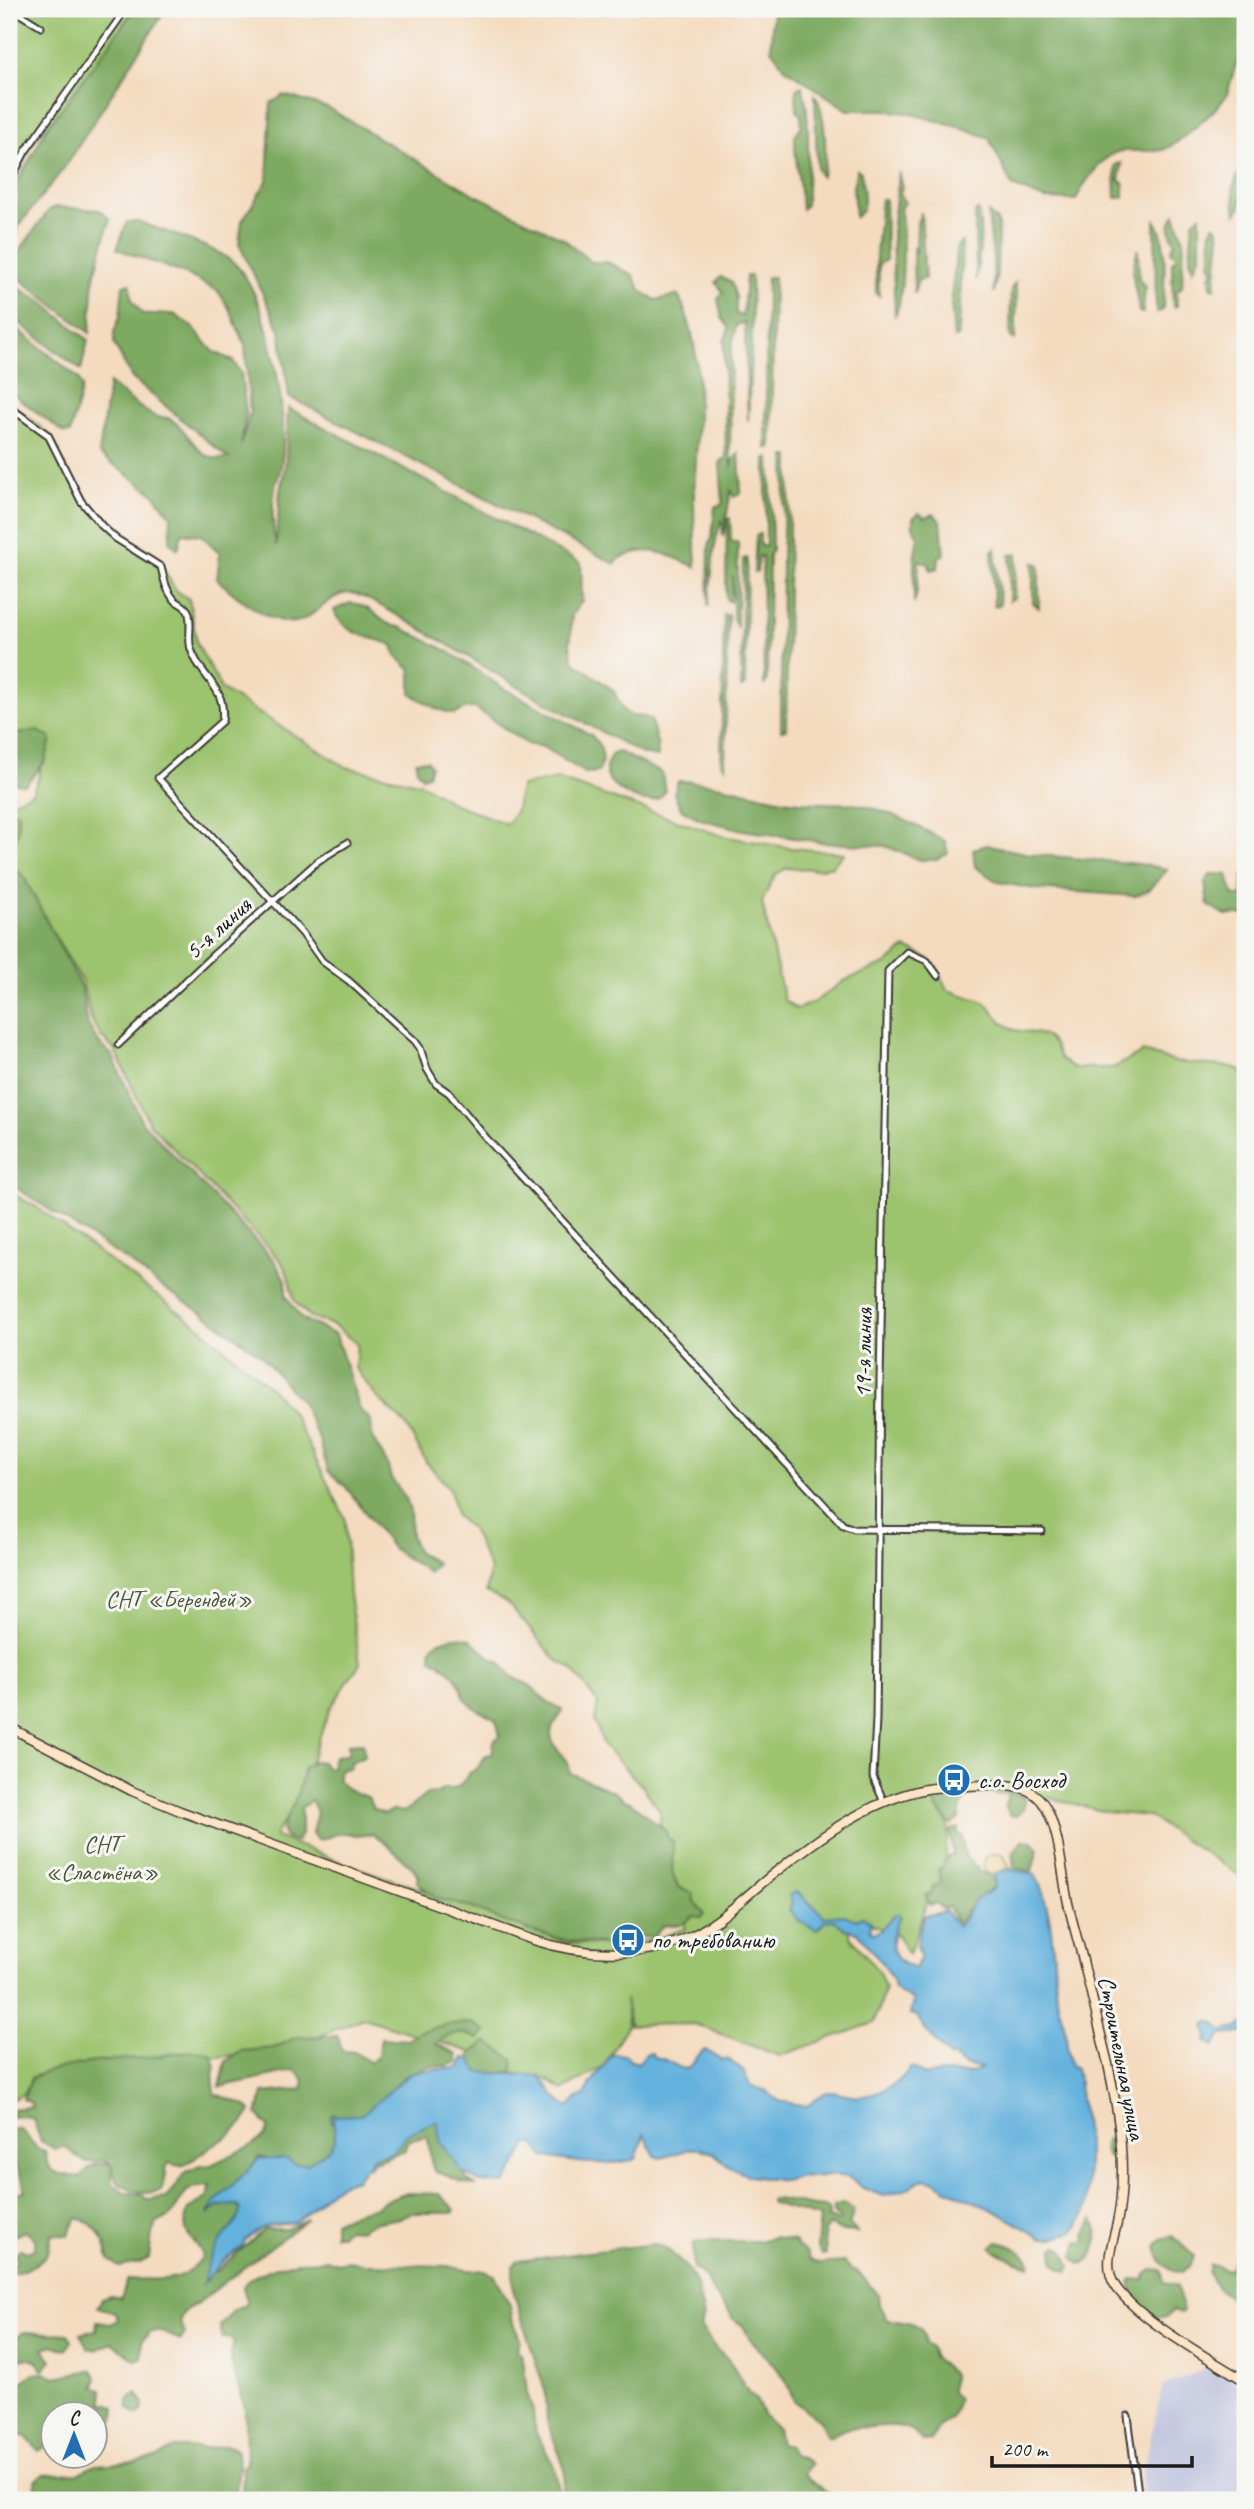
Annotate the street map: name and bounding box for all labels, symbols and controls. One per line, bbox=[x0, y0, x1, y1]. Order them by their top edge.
street label: 5-я линия bbox=[179, 890, 258, 966]
street label: 19-я линия bbox=[847, 1306, 879, 1398]
park label: СНТ «Берендей» bbox=[106, 1584, 252, 1614]
bus stop icon: с.о. Восход bbox=[935, 1761, 973, 1799]
place label: с.о. Восход bbox=[978, 1765, 1068, 1795]
park label: СНТ «Сластёна» bbox=[45, 1829, 159, 1887]
bus stop icon: по требованию bbox=[609, 1921, 647, 1959]
place label: по требованию bbox=[652, 1925, 776, 1955]
street label: Строительная улица bbox=[1091, 1974, 1153, 2144]
north arrow bbox=[38, 2400, 108, 2470]
text: С bbox=[69, 2407, 81, 2431]
scale bar bbox=[992, 2425, 1191, 2469]
text: 200 m bbox=[1002, 2436, 1049, 2462]

